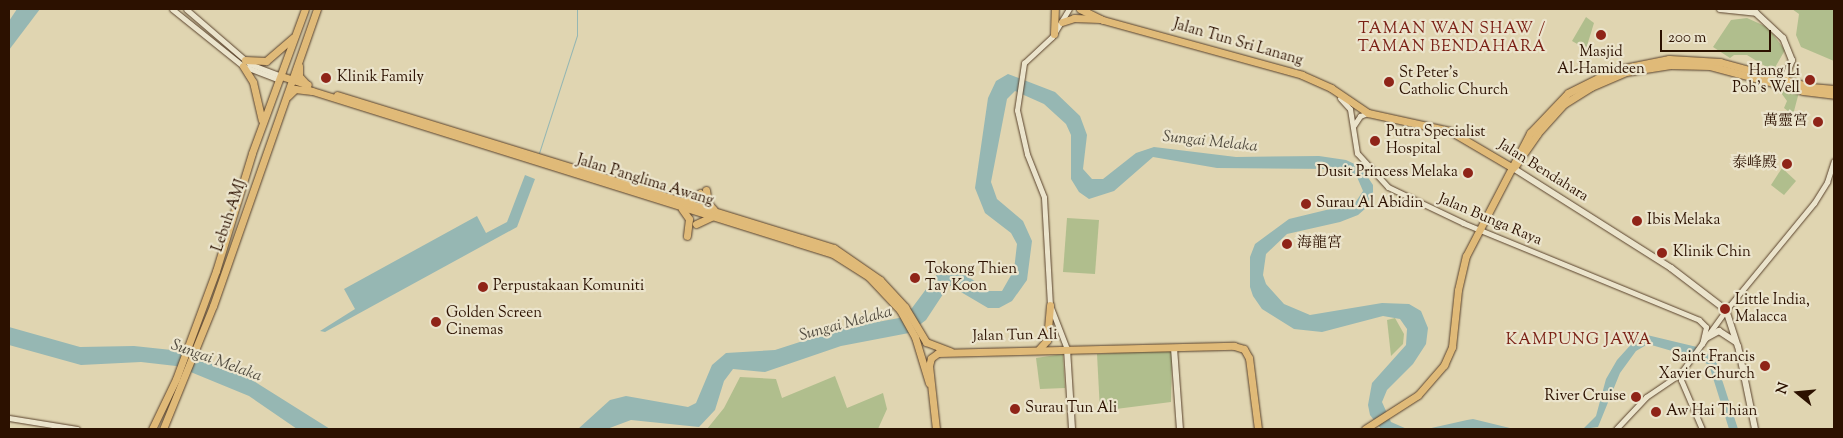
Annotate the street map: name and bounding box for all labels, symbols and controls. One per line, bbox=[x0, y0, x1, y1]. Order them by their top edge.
street label: Jalan Tun Sri Lanang bbox=[1171, 16, 1305, 70]
district label: TAMAN WAN SHAW / TAMAN BENDAHARA bbox=[1356, 20, 1548, 58]
scale bar bbox=[1663, 20, 1774, 52]
text: 200 m bbox=[1668, 28, 1707, 49]
marker: Masjid Al-Hamideen bbox=[1595, 29, 1607, 41]
place label: Masjid Al-Hamideen bbox=[1557, 43, 1645, 78]
place label: Hang Li Poh's Well bbox=[1732, 62, 1800, 97]
place label: St Peter's Catholic Church bbox=[1399, 64, 1508, 99]
place label: Klinik Family bbox=[337, 69, 424, 87]
marker: Klinik Family bbox=[319, 71, 333, 85]
marker: Hang Li Poh's Well bbox=[1804, 74, 1816, 86]
marker: St Peter's Catholic Church bbox=[1383, 76, 1395, 88]
place label: 萬靈宮 bbox=[1763, 113, 1808, 131]
marker: 萬靈宮 bbox=[1812, 116, 1824, 128]
place label: Putra Specialist Hospital bbox=[1386, 123, 1485, 158]
water label: Sungai Melaka bbox=[1162, 128, 1258, 158]
marker: Putra Specialist Hospital bbox=[1368, 134, 1382, 148]
street label: Jalan Bendahara bbox=[1495, 136, 1591, 206]
street label: Jalan Panglima Awang bbox=[574, 152, 716, 210]
place label: 泰峰殿 bbox=[1732, 155, 1777, 173]
marker: 泰峰殿 bbox=[1781, 158, 1793, 170]
place label: Dusit Princess Melaka bbox=[1317, 164, 1458, 182]
marker: Dusit Princess Melaka bbox=[1462, 167, 1474, 179]
street label: Lebuh AMJ bbox=[209, 178, 251, 254]
street label: Jalan Bunga Raya bbox=[1436, 190, 1544, 250]
place label: Surau Al Abidin bbox=[1316, 195, 1423, 213]
marker: Surau Al Abidin bbox=[1300, 198, 1312, 210]
place label: Ibis Melaka bbox=[1647, 212, 1720, 230]
marker: Ibis Melaka bbox=[1631, 215, 1643, 227]
place label: 海龍宮 bbox=[1297, 235, 1342, 253]
marker: 海龍宮 bbox=[1281, 238, 1293, 250]
place label: Klinik Chin bbox=[1673, 244, 1751, 262]
marker: Klinik Chin bbox=[1655, 246, 1669, 260]
place label: Tokong Thien Tay Koon bbox=[925, 260, 1017, 295]
marker: Tokong Thien Tay Koon bbox=[909, 272, 921, 284]
place label: Perpustakaan Komuniti bbox=[493, 278, 644, 296]
marker: Perpustakaan Komuniti bbox=[477, 281, 489, 293]
place label: Little India, Malacca bbox=[1735, 291, 1810, 326]
water label: Sungai Melaka bbox=[797, 303, 895, 347]
marker: Little India, Malacca bbox=[1719, 303, 1731, 315]
place label: Golden Screen Cinemas bbox=[446, 304, 542, 339]
marker: Golden Screen Cinemas bbox=[430, 316, 442, 328]
street label: Jalan Tun Ali bbox=[972, 326, 1058, 346]
district label: KAMPUNG JAWA bbox=[1504, 331, 1654, 351]
water label: Sungai Melaka bbox=[168, 337, 264, 387]
place label: Saint Francis Xavier Church bbox=[1659, 348, 1755, 383]
marker: Saint Francis Xavier Church bbox=[1759, 360, 1771, 372]
north arrow bbox=[1773, 368, 1823, 418]
text: N bbox=[1772, 380, 1795, 397]
place label: River Cruise bbox=[1545, 388, 1626, 406]
marker: River Cruise bbox=[1630, 391, 1642, 403]
place label: Surau Tun Ali bbox=[1025, 400, 1117, 418]
marker: Surau Tun Ali bbox=[1009, 403, 1021, 415]
place label: Aw Hai Thian bbox=[1666, 403, 1757, 421]
marker: Aw Hai Thian bbox=[1650, 406, 1662, 418]

